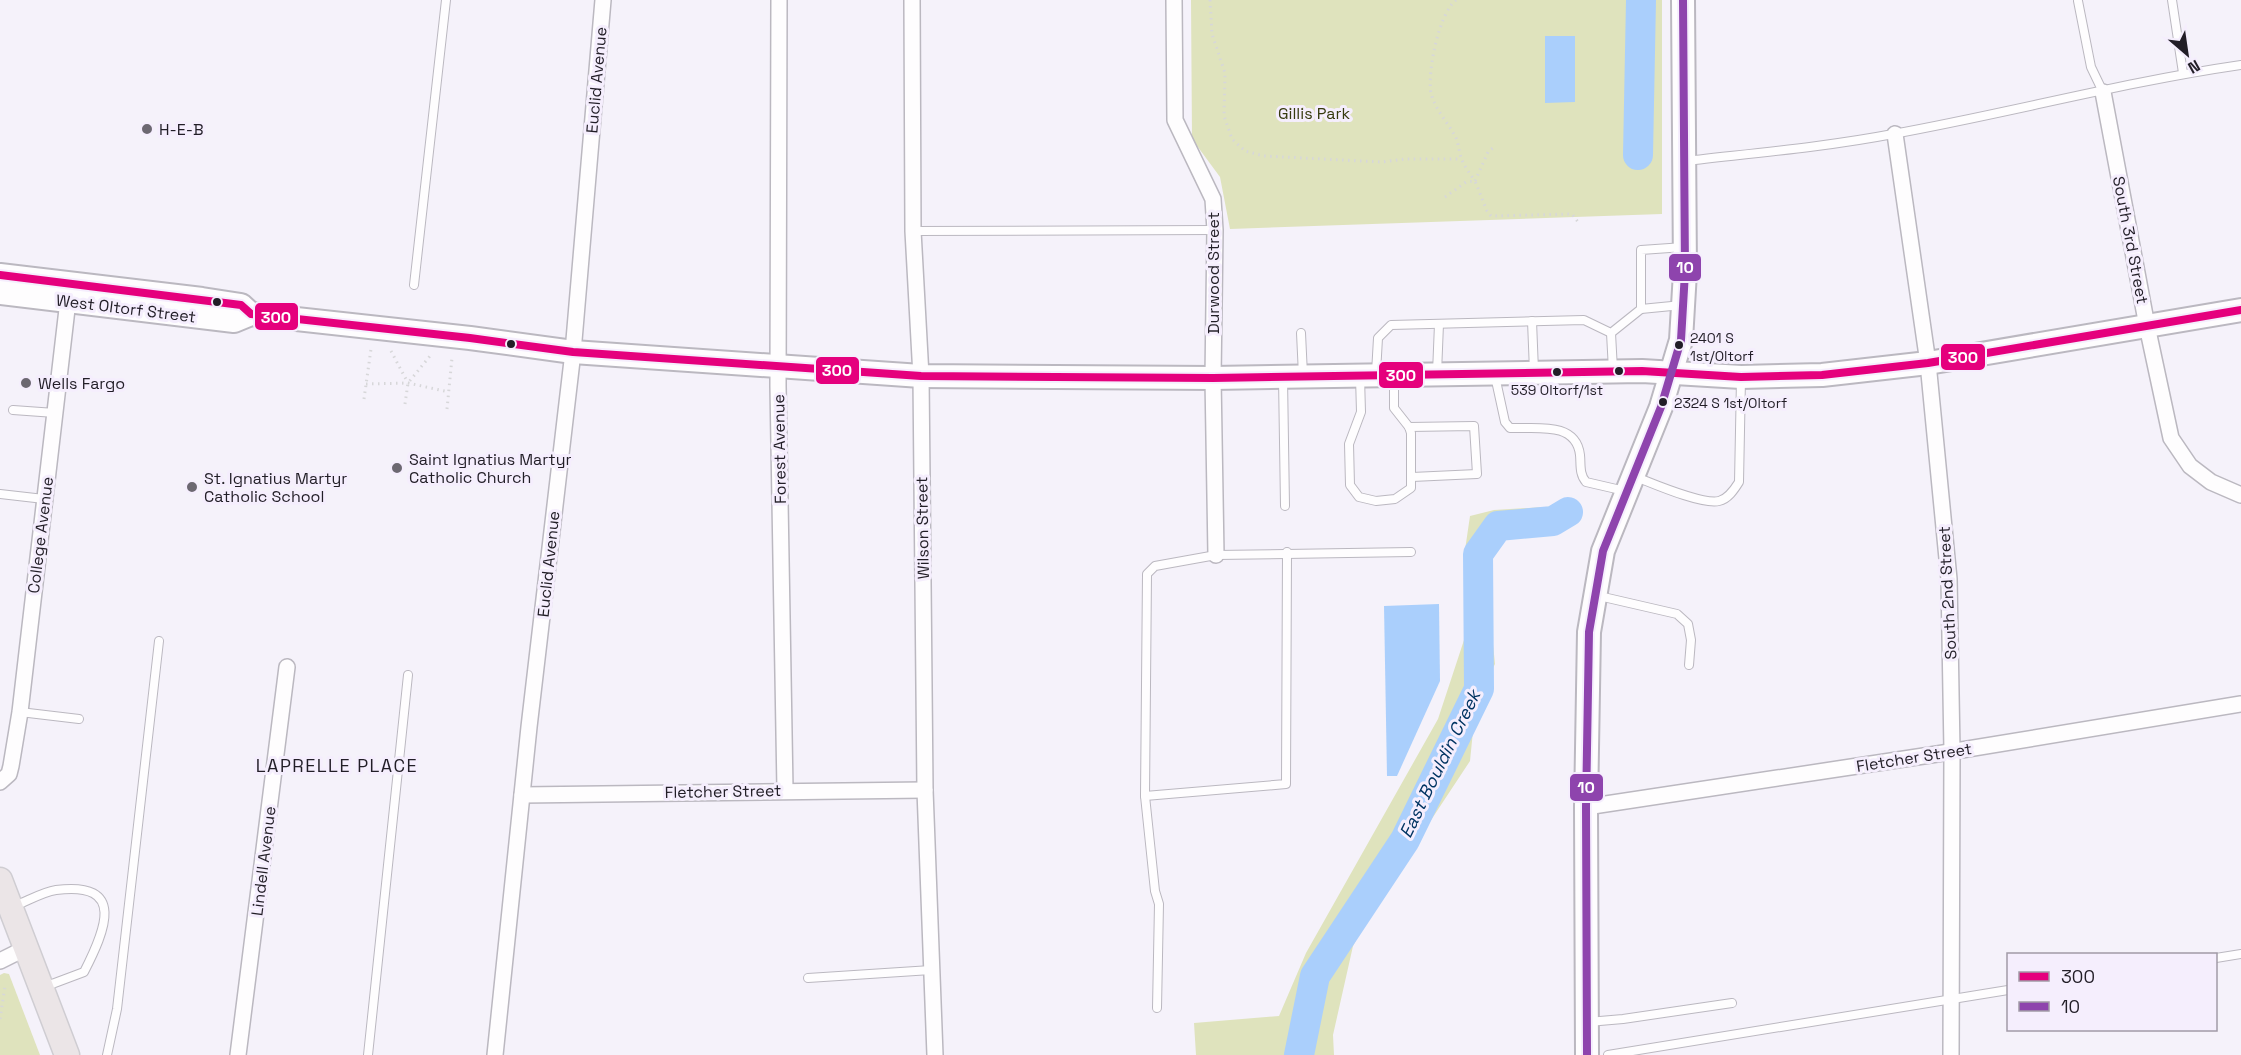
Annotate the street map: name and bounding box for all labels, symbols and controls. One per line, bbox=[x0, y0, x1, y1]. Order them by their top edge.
north arrow bbox=[2157, 24, 2217, 84]
street label: Euclid Avenue bbox=[581, 26, 612, 134]
text: N bbox=[2184, 55, 2204, 78]
park label: Gillis Park bbox=[1278, 103, 1350, 124]
place label: H-E-B bbox=[159, 119, 204, 140]
marker: H-E-B bbox=[140, 122, 154, 136]
street label: South 3rd Street bbox=[2108, 175, 2153, 306]
street label: Durwood Street bbox=[1203, 212, 1224, 334]
line badge: 10 bbox=[1668, 253, 1702, 282]
text: 10 bbox=[1676, 257, 1694, 278]
street label: West Oltorf Street bbox=[55, 290, 197, 327]
unlabelled marker bbox=[211, 296, 223, 308]
line badge: 300 bbox=[254, 302, 299, 331]
text: 300 bbox=[261, 307, 291, 328]
place label: 2401 S 1st/Oltorf bbox=[1690, 329, 1754, 365]
unlabelled marker bbox=[505, 338, 517, 350]
marker: 2401 S 1st/Oltorf bbox=[1673, 339, 1685, 351]
line badge: 300 bbox=[1940, 343, 1986, 371]
text: 300 bbox=[1948, 347, 1978, 368]
line badge: 300 bbox=[815, 356, 860, 385]
text: 300 bbox=[822, 360, 852, 381]
line badge: 300 bbox=[1378, 361, 1424, 389]
text: 300 bbox=[1386, 365, 1416, 386]
unlabelled marker bbox=[1613, 365, 1625, 377]
marker: 539 Oltorf/1st bbox=[1551, 366, 1563, 378]
place label: Wells Fargo bbox=[38, 373, 125, 394]
marker: Wells Fargo bbox=[19, 376, 33, 390]
place label: 539 Oltorf/1st bbox=[1511, 381, 1603, 399]
street label: Forest Avenue bbox=[768, 394, 791, 504]
place label: 2324 S 1st/Oltorf bbox=[1674, 394, 1787, 412]
marker: 2324 S 1st/Oltorf bbox=[1657, 396, 1669, 408]
place label: Saint Ignatius Martyr Catholic Church bbox=[409, 449, 572, 488]
marker: Saint Ignatius Martyr Catholic Church bbox=[390, 461, 404, 475]
place label: St. Ignatius Martyr Catholic School bbox=[204, 468, 347, 507]
street label: College Avenue bbox=[23, 475, 58, 595]
street label: Wilson Street bbox=[911, 476, 934, 580]
marker: St. Ignatius Martyr Catholic School bbox=[185, 480, 199, 494]
street label: Euclid Avenue bbox=[532, 510, 565, 618]
street label: South 2nd Street bbox=[1934, 526, 1961, 660]
water label: East Bouldin Creek bbox=[1394, 684, 1486, 842]
street label: Fletcher Street bbox=[1855, 738, 1973, 777]
district label: LAPRELLE PLACE bbox=[256, 754, 418, 777]
line badge: 10 bbox=[1569, 773, 1604, 802]
text: 10 bbox=[1577, 777, 1595, 798]
street label: Fletcher Street bbox=[664, 780, 782, 803]
street label: Lindell Avenue bbox=[246, 805, 281, 917]
legend bbox=[2007, 953, 2217, 1031]
text: 300 bbox=[2061, 965, 2095, 988]
text: 10 bbox=[2061, 995, 2080, 1018]

